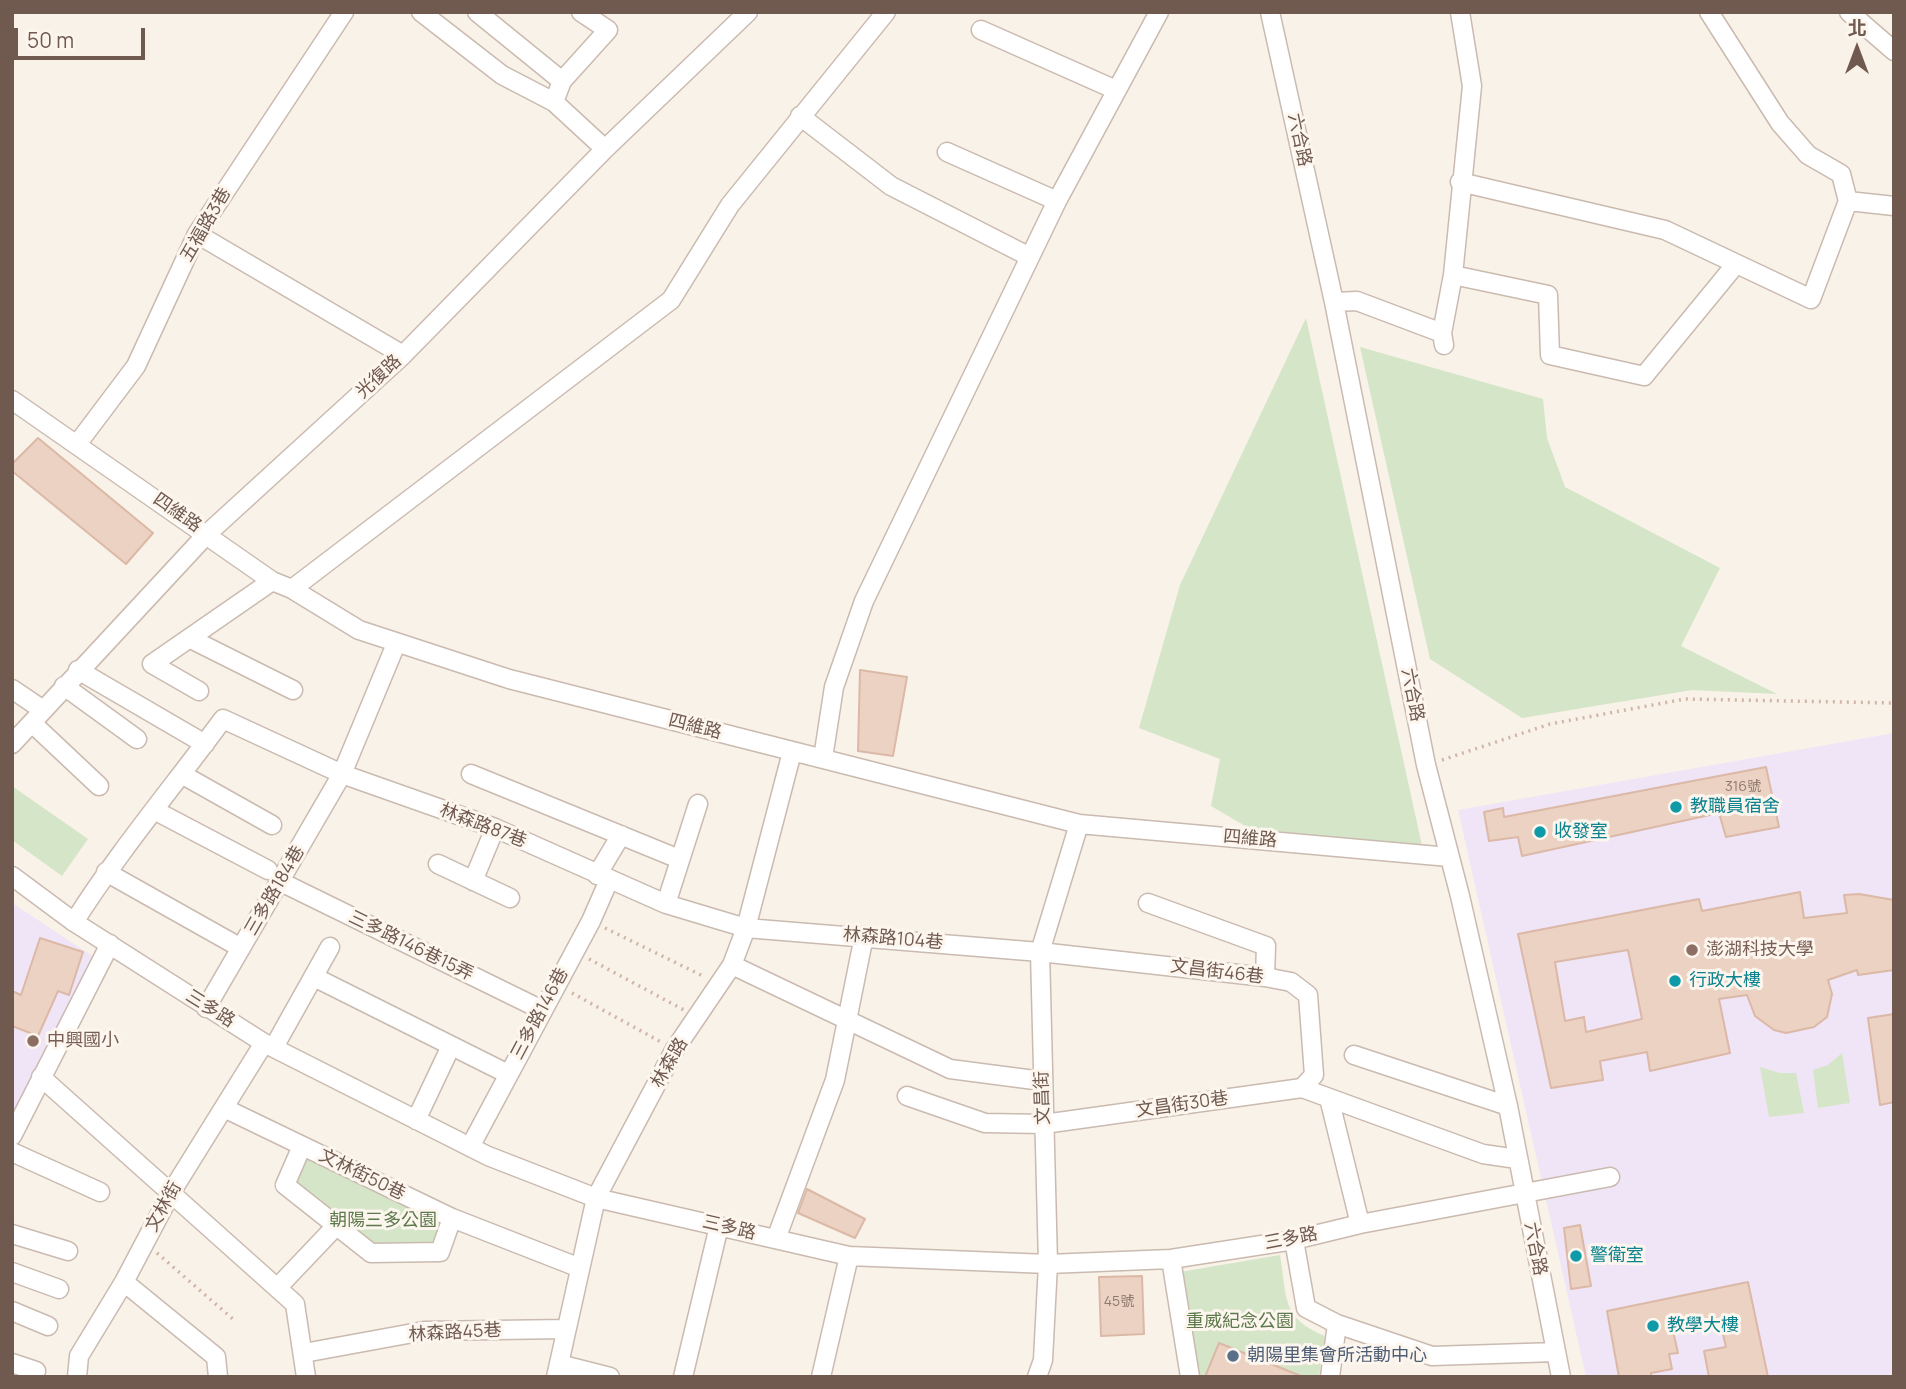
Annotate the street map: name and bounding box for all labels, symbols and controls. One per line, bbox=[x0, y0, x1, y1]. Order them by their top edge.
scale bar bbox=[18, 14, 149, 58]
north arrow bbox=[1822, 14, 1892, 84]
text: 北 bbox=[1847, 15, 1867, 41]
text: 50 m bbox=[27, 26, 74, 54]
street label: 六合路 bbox=[1283, 111, 1315, 169]
street label: 五福路3巷 bbox=[176, 184, 236, 266]
street label: 光復路 bbox=[352, 351, 406, 403]
street label: 四維路 bbox=[149, 489, 205, 537]
street label: 六合路 bbox=[1396, 666, 1428, 724]
street label: 四維路 bbox=[666, 710, 724, 744]
house number: 316號 bbox=[1725, 779, 1761, 795]
place label: 教職員宿舍 bbox=[1690, 796, 1780, 818]
marker: 教職員宿舍 bbox=[1668, 799, 1684, 815]
street label: 林森路87巷 bbox=[436, 800, 530, 852]
place label: 收發室 bbox=[1554, 821, 1608, 843]
marker: 收發室 bbox=[1532, 824, 1548, 840]
street label: 四維路 bbox=[1222, 826, 1278, 852]
street label: 三多路184巷 bbox=[241, 842, 309, 940]
street label: 三多路146巷15弄 bbox=[345, 906, 477, 986]
street label: 林森路104巷 bbox=[842, 924, 944, 954]
place label: 澎湖科技大學 bbox=[1706, 939, 1814, 961]
marker: 澎湖科技大學 bbox=[1684, 942, 1700, 958]
street label: 文昌街46巷 bbox=[1169, 956, 1265, 988]
street label: 三多路146巷 bbox=[507, 964, 573, 1064]
place label: 行政大樓 bbox=[1689, 970, 1761, 992]
marker: 行政大樓 bbox=[1667, 973, 1683, 989]
street label: 三多路 bbox=[181, 986, 239, 1032]
place label: 中興國小 bbox=[47, 1030, 119, 1052]
marker: 中興國小 bbox=[25, 1033, 41, 1049]
street label: 林森路 bbox=[647, 1034, 693, 1092]
street label: 文昌街 bbox=[1031, 1071, 1055, 1125]
street label: 文昌街30巷 bbox=[1134, 1088, 1230, 1122]
street label: 文林街50巷 bbox=[315, 1145, 409, 1205]
street label: 文林街 bbox=[141, 1178, 187, 1236]
park label: 朝陽三多公園 bbox=[329, 1210, 437, 1232]
street label: 三多路 bbox=[700, 1211, 758, 1245]
street label: 六合路 bbox=[1519, 1220, 1551, 1278]
street label: 三多路 bbox=[1262, 1223, 1320, 1255]
place label: 警衛室 bbox=[1590, 1245, 1644, 1267]
marker: 警衛室 bbox=[1568, 1248, 1584, 1264]
house number: 45號 bbox=[1104, 1294, 1134, 1310]
park label: 重威紀念公園 bbox=[1186, 1311, 1294, 1333]
place label: 教學大樓 bbox=[1667, 1315, 1739, 1337]
marker: 教學大樓 bbox=[1645, 1318, 1661, 1334]
street label: 林森路45巷 bbox=[408, 1320, 502, 1346]
place label: 朝陽里集會所活動中心 bbox=[1247, 1345, 1427, 1367]
marker: 朝陽里集會所活動中心 bbox=[1225, 1348, 1241, 1364]

